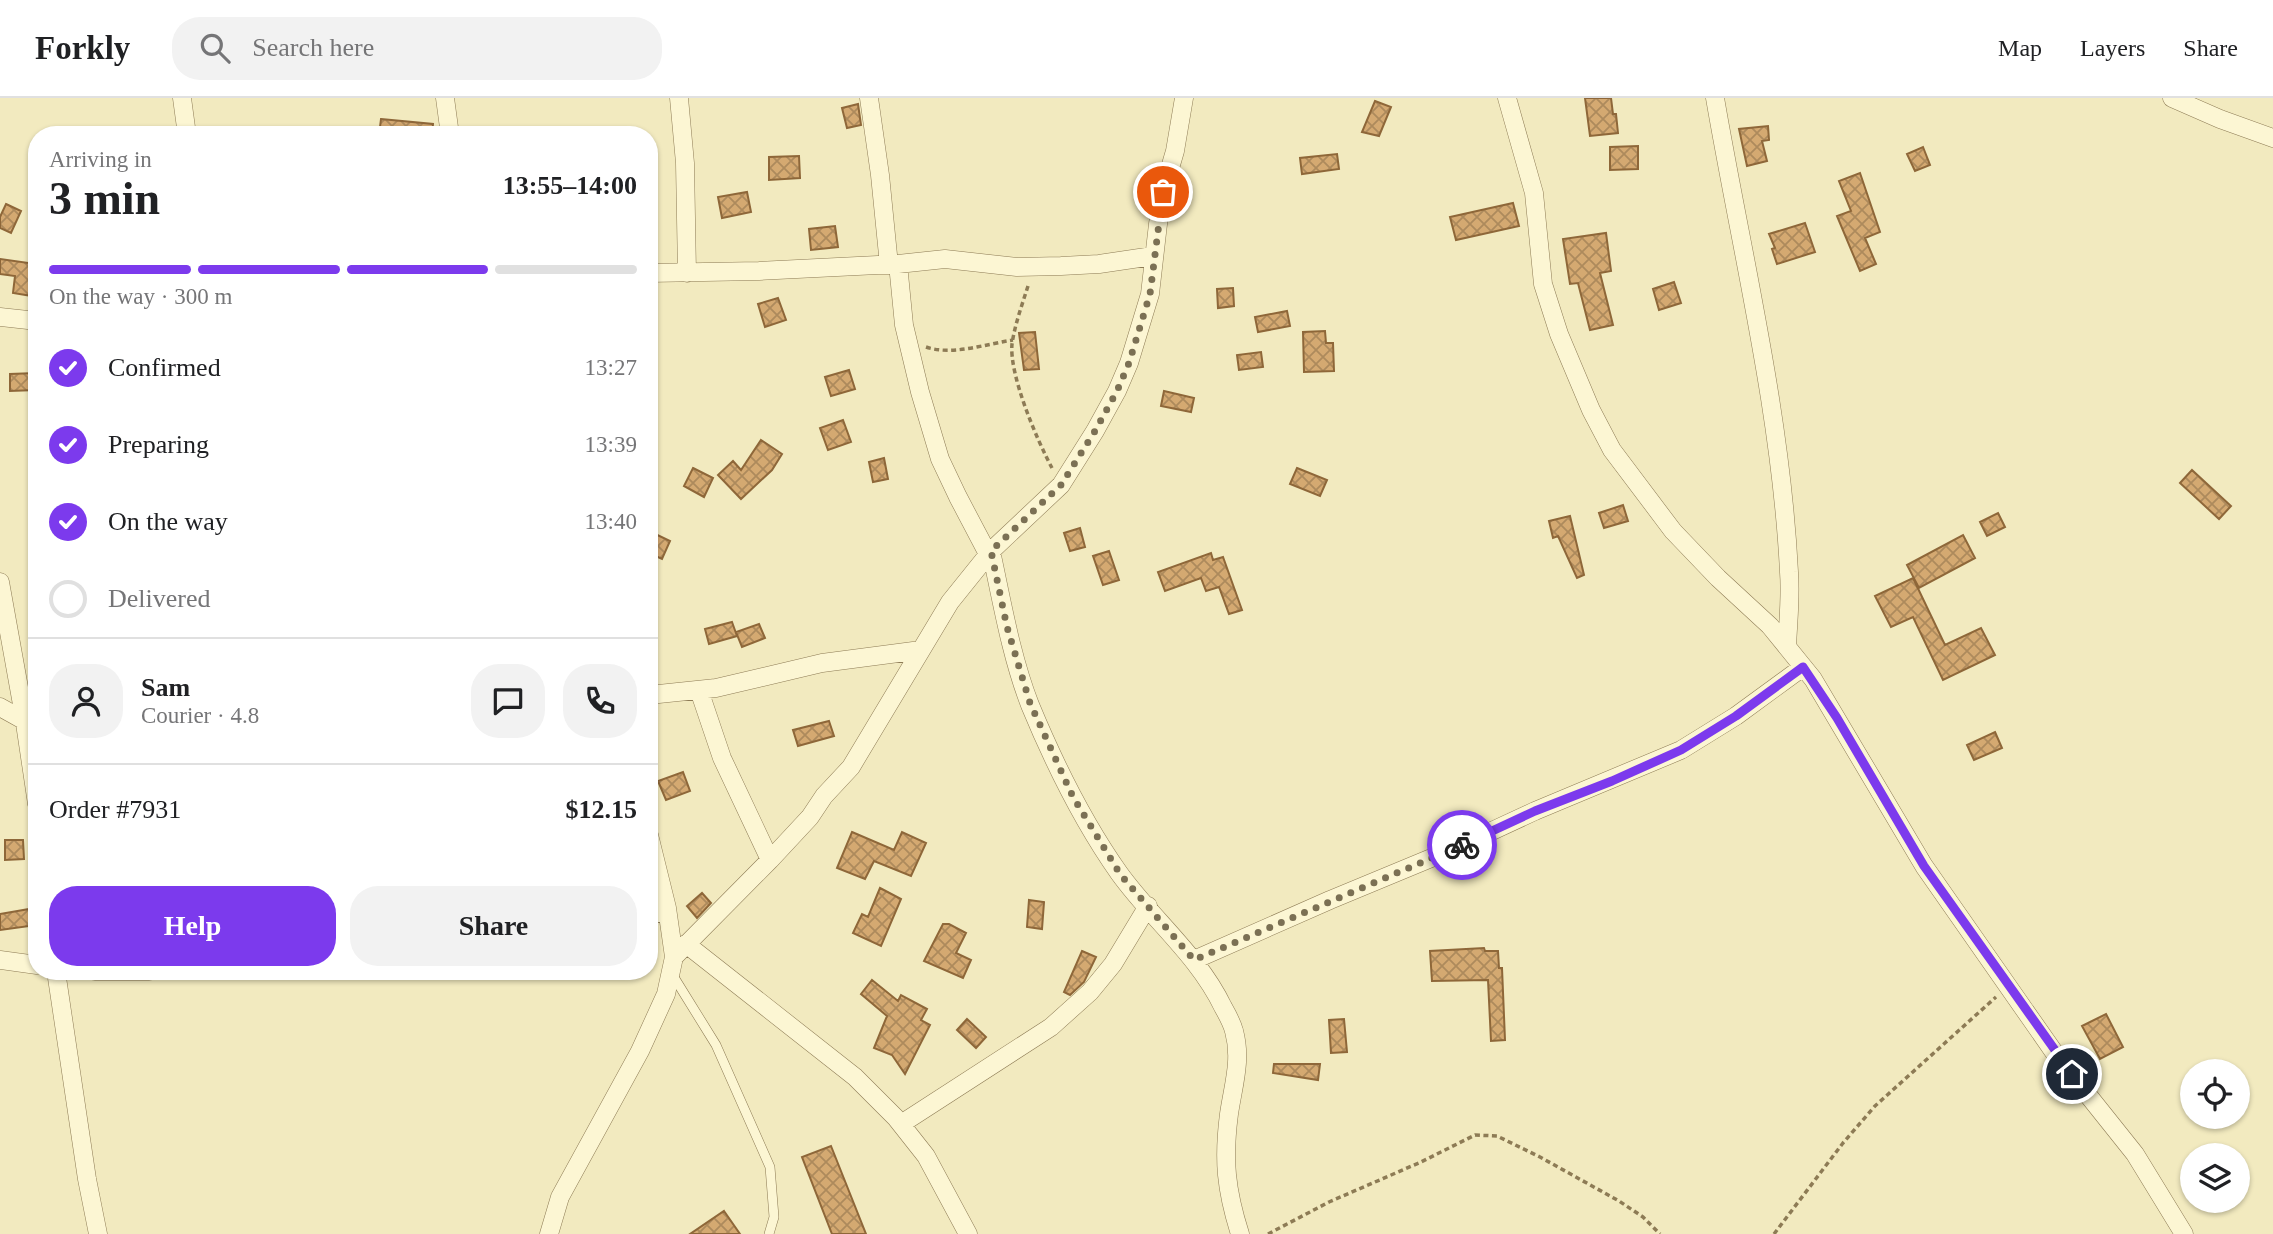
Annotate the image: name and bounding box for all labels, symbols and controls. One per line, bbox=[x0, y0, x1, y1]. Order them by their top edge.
search box bbox=[172, 17, 662, 80]
icon: search bbox=[196, 29, 234, 67]
text: Forkly bbox=[35, 30, 130, 66]
text: Search here bbox=[252, 33, 374, 62]
text: Map bbox=[1998, 35, 2042, 61]
text: Layers bbox=[2080, 35, 2145, 61]
text: Share bbox=[2183, 35, 2238, 61]
text: Arriving in bbox=[49, 147, 152, 172]
pin bbox=[1133, 162, 1193, 222]
text: 13:55–14:00 bbox=[503, 171, 637, 200]
text: 3 min bbox=[49, 173, 160, 224]
icon: bag bbox=[1144, 173, 1182, 211]
text: On the way · 300 m bbox=[49, 284, 232, 309]
icon: check bbox=[49, 349, 87, 387]
text: Confirmed bbox=[108, 353, 221, 382]
text: 13:27 bbox=[585, 355, 637, 380]
icon: check bbox=[49, 426, 87, 464]
text: Preparing bbox=[108, 430, 209, 459]
text: 13:39 bbox=[585, 432, 637, 457]
icon: check bbox=[49, 503, 87, 541]
text: On the way bbox=[108, 507, 228, 536]
text: 13:40 bbox=[585, 509, 637, 534]
text: Delivered bbox=[108, 584, 211, 613]
button: person bbox=[49, 664, 123, 738]
button: chat bbox=[471, 664, 545, 738]
button: phone bbox=[563, 664, 637, 738]
text: Sam bbox=[141, 673, 190, 702]
text: Courier · 4.8 bbox=[141, 703, 259, 728]
text: Order #7931 bbox=[49, 795, 181, 824]
text: $12.15 bbox=[566, 795, 637, 824]
courier bbox=[1427, 810, 1497, 880]
icon: bike bbox=[1443, 826, 1481, 864]
button: Help bbox=[49, 886, 336, 966]
button: Share bbox=[350, 886, 637, 966]
pin bbox=[2042, 1044, 2102, 1104]
icon: home bbox=[2053, 1055, 2091, 1093]
map controls bbox=[2180, 1059, 2250, 1213]
button: locate bbox=[2180, 1059, 2250, 1129]
button: layers bbox=[2180, 1143, 2250, 1213]

